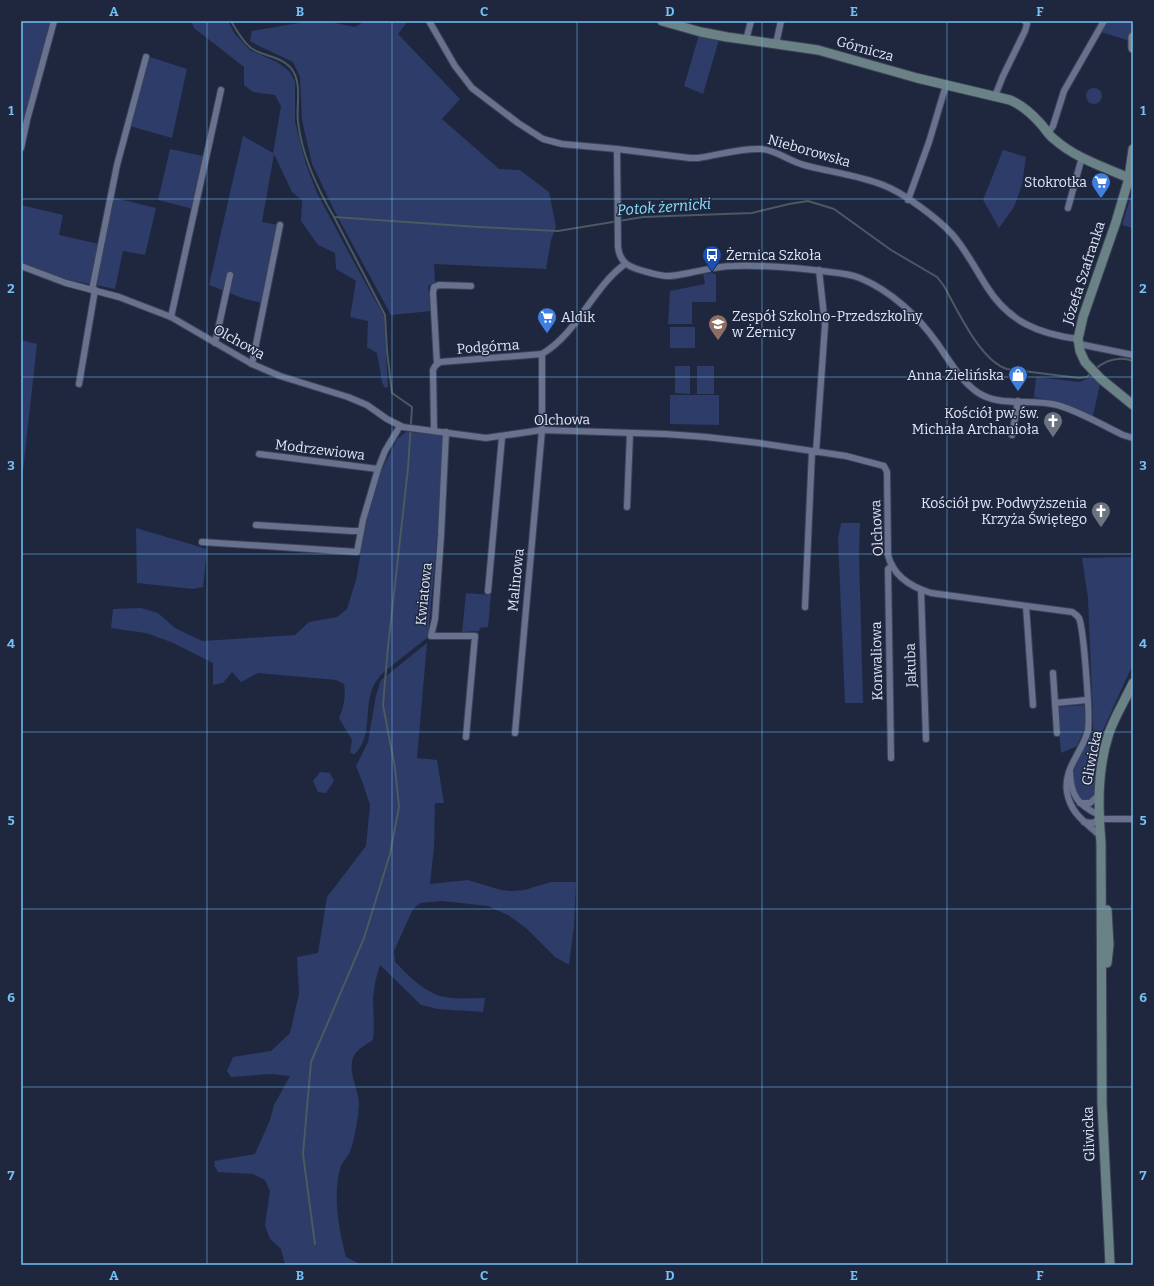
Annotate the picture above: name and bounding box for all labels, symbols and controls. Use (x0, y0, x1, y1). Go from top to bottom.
text: A (109, 4, 119, 19)
text: B (296, 4, 304, 19)
text: C (480, 4, 488, 19)
text: D (665, 4, 675, 19)
text: E (850, 4, 858, 19)
text: F (1036, 4, 1044, 19)
street label: Górnicza (834, 33, 896, 65)
text: 1 (8, 103, 14, 118)
text: 1 (1140, 103, 1146, 118)
street label: Nieborowska (766, 131, 853, 171)
supermarket icon: Stokrotka (1090, 171, 1112, 199)
place label: Stokrotka (1024, 174, 1087, 191)
water label: Potok żernicki (616, 195, 712, 219)
street label: Józefa Szafranka (1059, 219, 1109, 328)
bus stop icon: Żernica Szkoła (701, 244, 723, 272)
place label: Żernica Szkoła (726, 247, 822, 264)
text: 2 (7, 281, 15, 296)
text: 2 (1139, 281, 1147, 296)
supermarket icon: Aldik (536, 306, 558, 334)
place label: Zespół Szkolno-Przedszkolny w Żernicy (731, 308, 923, 341)
place label: Aldik (561, 309, 595, 326)
school or university icon: Zespół Szkolno-Przedszkolny w Żernicy (707, 313, 729, 341)
street label: Olchowa (210, 321, 268, 363)
street label: Podgórna (456, 336, 520, 358)
shop icon: Anna Zielińska (1007, 364, 1029, 392)
place label: Anna Zielińska (907, 367, 1004, 384)
place label: Kościół pw. św. Michała Archanioła (912, 405, 1039, 438)
church icon: Kościół pw. św. Michała Archanioła (1042, 410, 1064, 438)
street label: Olchowa (534, 411, 591, 429)
street label: Modrzewiowa (274, 436, 366, 464)
text: 3 (7, 458, 15, 473)
text: 3 (1139, 458, 1147, 473)
place label: Kościół pw. Podwyższenia Krzyża Świętego (921, 495, 1087, 528)
street label: Olchowa (867, 499, 887, 557)
church icon: Kościół pw. Podwyższenia Krzyża Świętego (1090, 500, 1112, 528)
street label: Malinowa (504, 547, 528, 612)
street label: Kwiatowa (412, 561, 436, 626)
street label: Konwaliowa (868, 621, 886, 701)
text: 4 (7, 636, 15, 651)
text: 4 (1139, 636, 1147, 651)
street label: Jakuba (902, 642, 920, 688)
street label: Gliwicka (1078, 729, 1106, 787)
text: 5 (7, 813, 15, 828)
text: 5 (1139, 813, 1147, 828)
text: 6 (7, 990, 15, 1005)
text: 6 (1139, 990, 1147, 1005)
street label: Gliwicka (1080, 1106, 1098, 1162)
text: 7 (8, 1168, 15, 1183)
text: 7 (1140, 1168, 1147, 1183)
text: A (109, 1268, 119, 1283)
text: B (296, 1268, 304, 1283)
text: C (480, 1268, 488, 1283)
text: D (665, 1268, 675, 1283)
text: E (850, 1268, 858, 1283)
text: F (1036, 1268, 1044, 1283)

